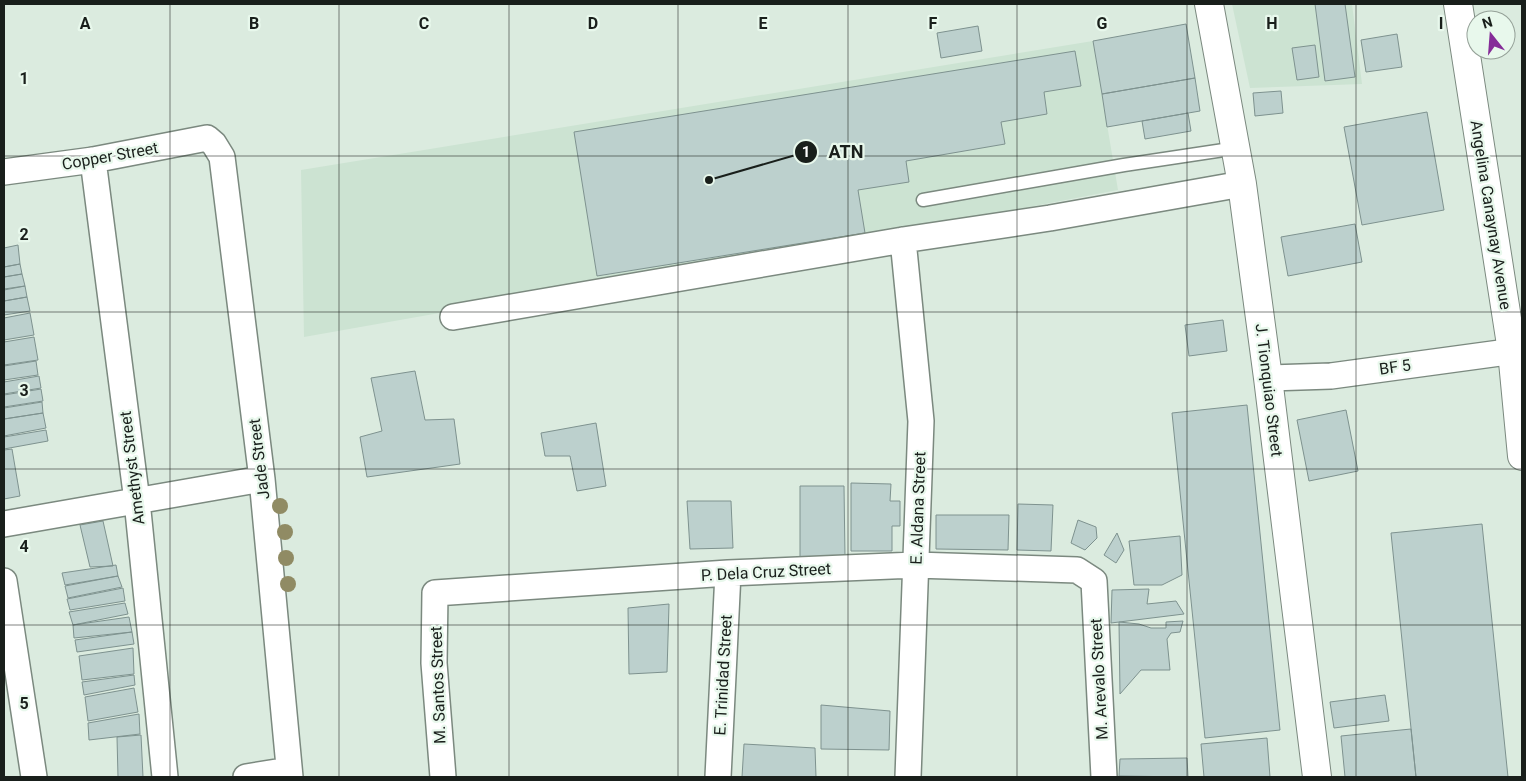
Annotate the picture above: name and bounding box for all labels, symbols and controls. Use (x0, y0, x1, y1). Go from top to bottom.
north arrow (1466, 10, 1516, 60)
text: N (1480, 13, 1494, 32)
text: A (80, 14, 91, 33)
text: B (249, 14, 259, 33)
text: C (419, 14, 429, 33)
text: D (588, 14, 598, 33)
text: E (759, 14, 768, 33)
text: F (929, 14, 938, 33)
text: G (1097, 14, 1108, 33)
text: H (1266, 14, 1278, 33)
text: I (1439, 14, 1443, 33)
text: 1 (19, 69, 29, 88)
street label: Angelina Canaynay Avenue (1467, 119, 1515, 311)
callout: ATN (794, 135, 874, 168)
street label: Copper Street (60, 138, 160, 174)
text: ATN (829, 141, 863, 162)
text: 1 (802, 143, 810, 161)
text: 2 (19, 225, 29, 244)
street label: J. Tionquiao Street (1251, 322, 1287, 458)
street label: BF 5 (1378, 355, 1412, 379)
text: 3 (19, 381, 29, 400)
street label: Amethyst Street (116, 410, 148, 526)
street label: Jade Street (245, 418, 273, 500)
street label: E. Aldana Street (907, 451, 929, 565)
text: 4 (19, 537, 29, 556)
street label: P. Dela Cruz Street (701, 559, 831, 585)
street label: E. Trinidad Street (710, 614, 736, 736)
street label: M. Arevalo Street (1086, 618, 1112, 740)
street label: M. Santos Street (426, 626, 450, 744)
text: 5 (19, 694, 29, 713)

